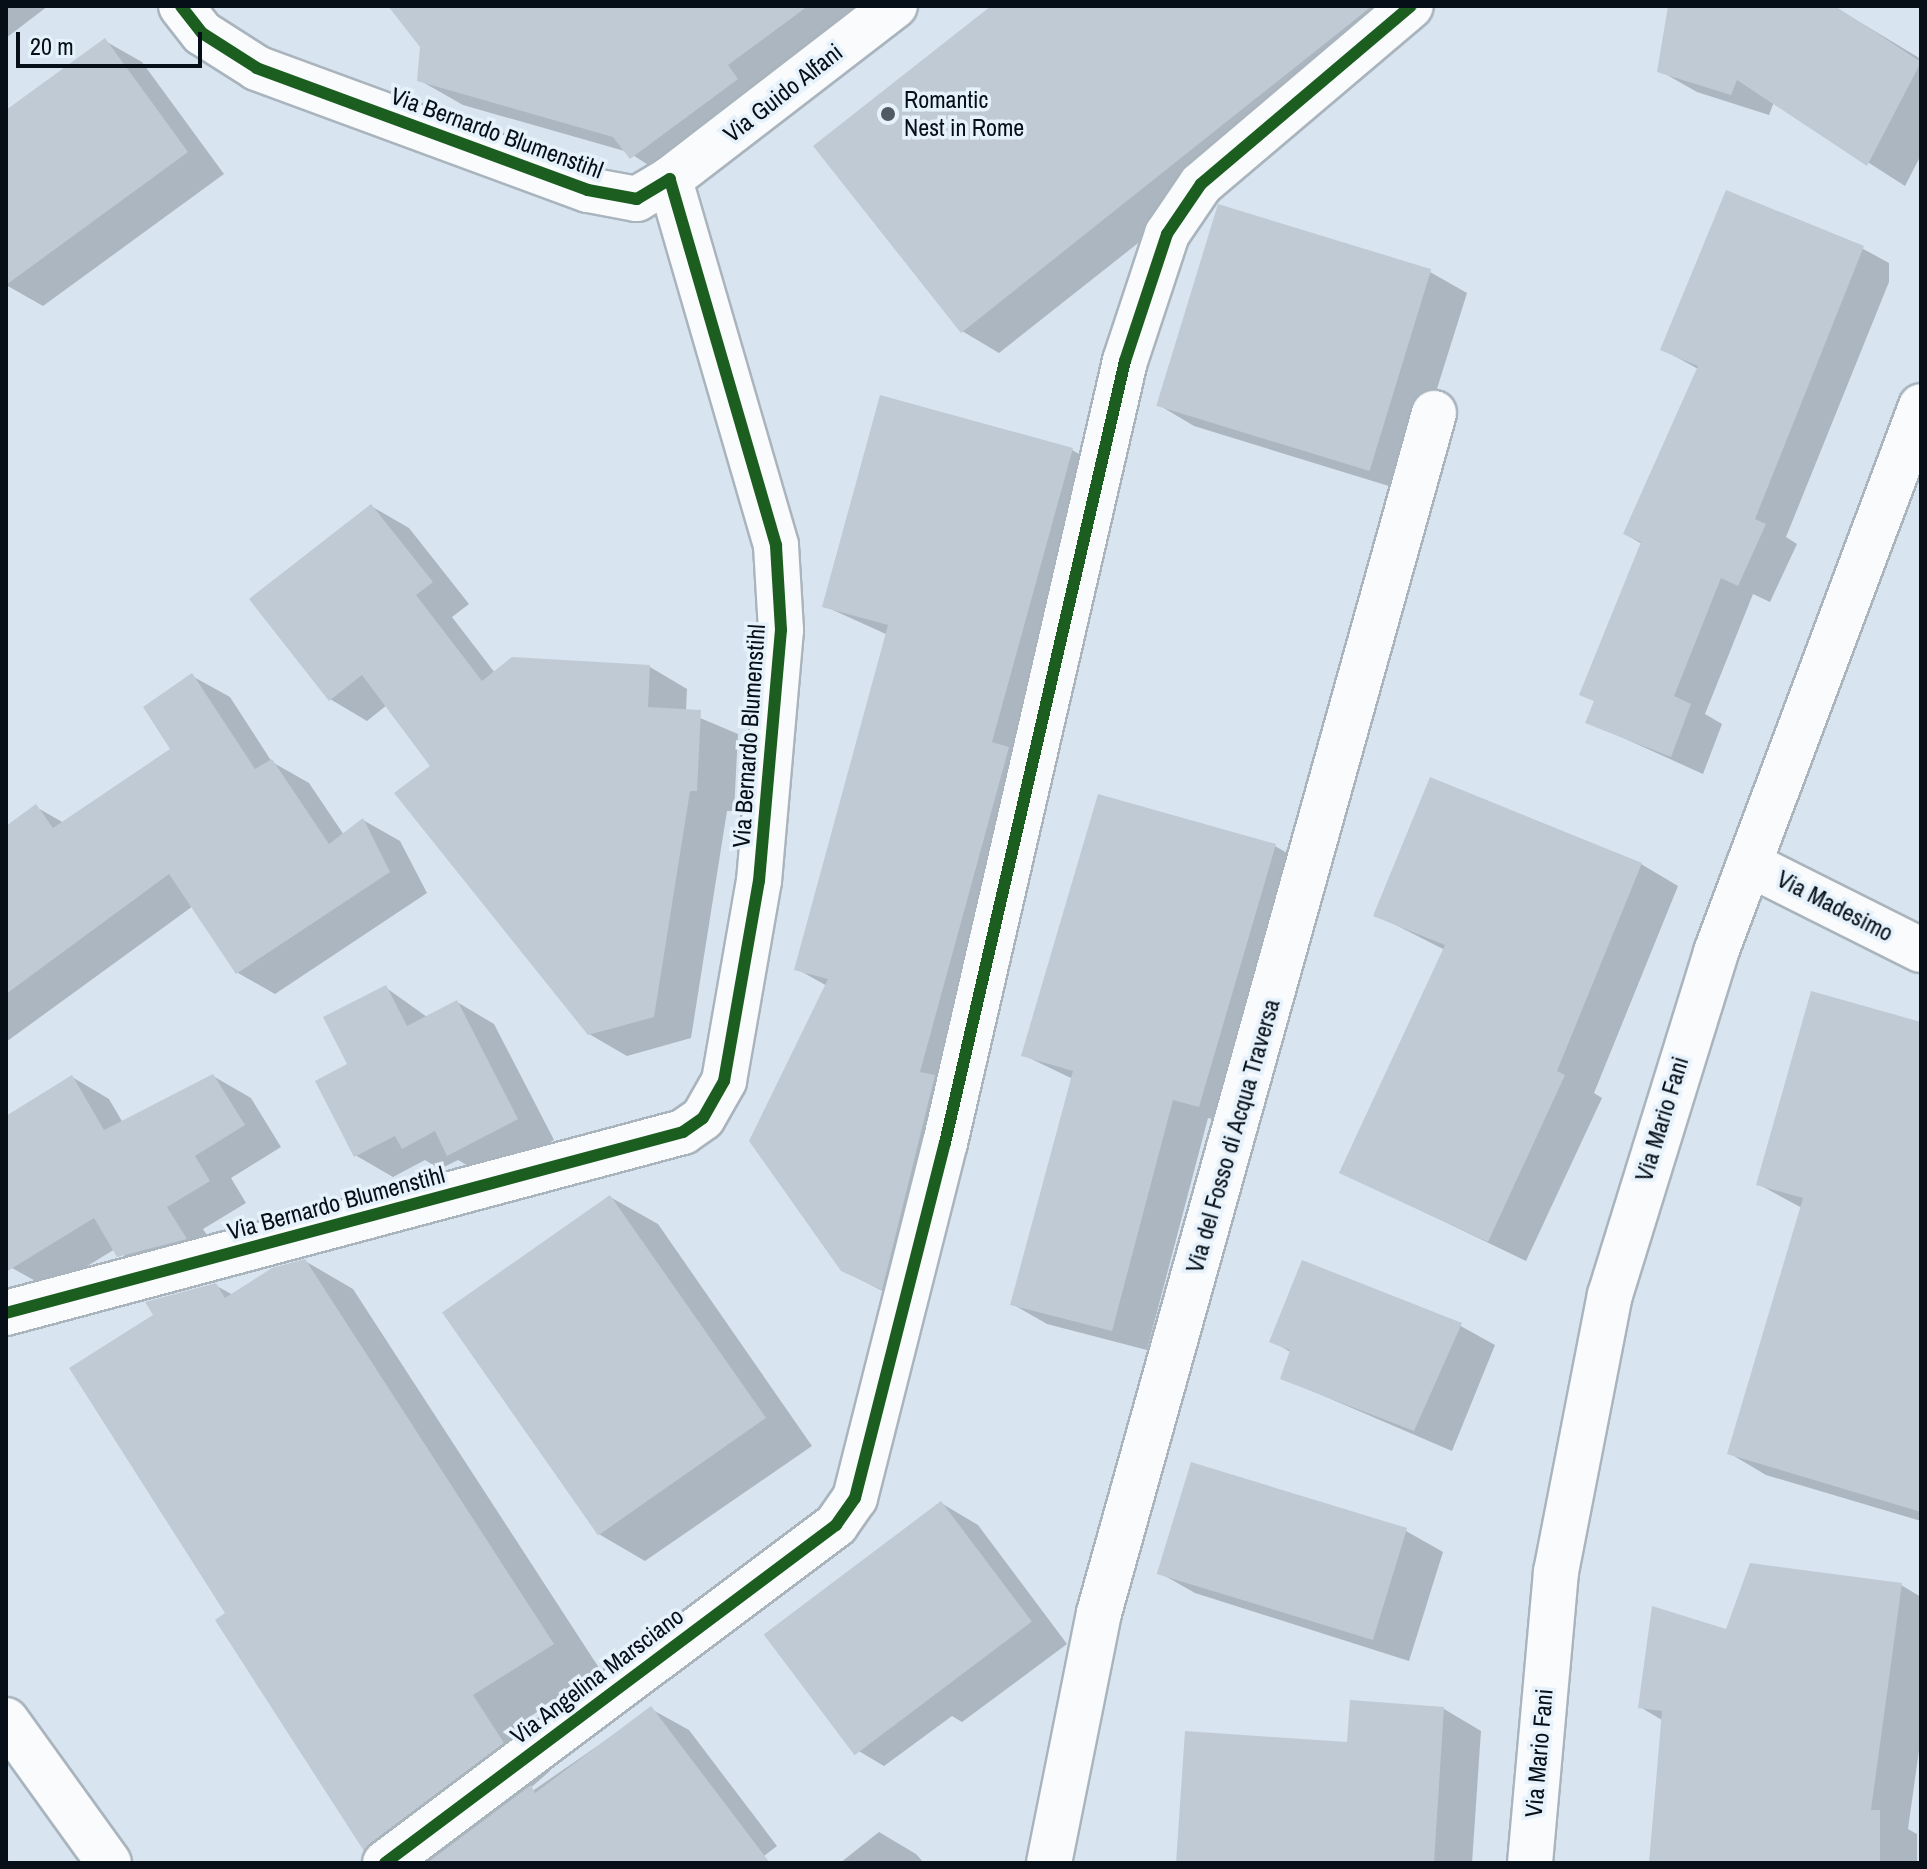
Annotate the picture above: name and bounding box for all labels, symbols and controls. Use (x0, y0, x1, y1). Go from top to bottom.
scale bar (20, 16, 206, 66)
text: 20 m (30, 30, 74, 62)
street label: Via Guido Alfani (717, 37, 849, 149)
street label: Via Bernardo Blumenstihl (387, 81, 607, 185)
place label: Romantic Nest in Rome (904, 86, 1024, 142)
marker: Romantic Nest in Rome (879, 105, 897, 123)
street label: Via Bernardo Blumenstihl (727, 623, 771, 849)
street label: Via Madesimo (1772, 864, 1898, 948)
street label: Via del Fosso di Acqua Traversa (1180, 995, 1286, 1277)
street label: Via Mario Fani (1629, 1053, 1695, 1185)
street label: Via Bernardo Blumenstihl (224, 1160, 448, 1246)
street label: Via Angelina Marsciano (505, 1601, 689, 1751)
street label: Via Mario Fani (1519, 1688, 1559, 1818)

